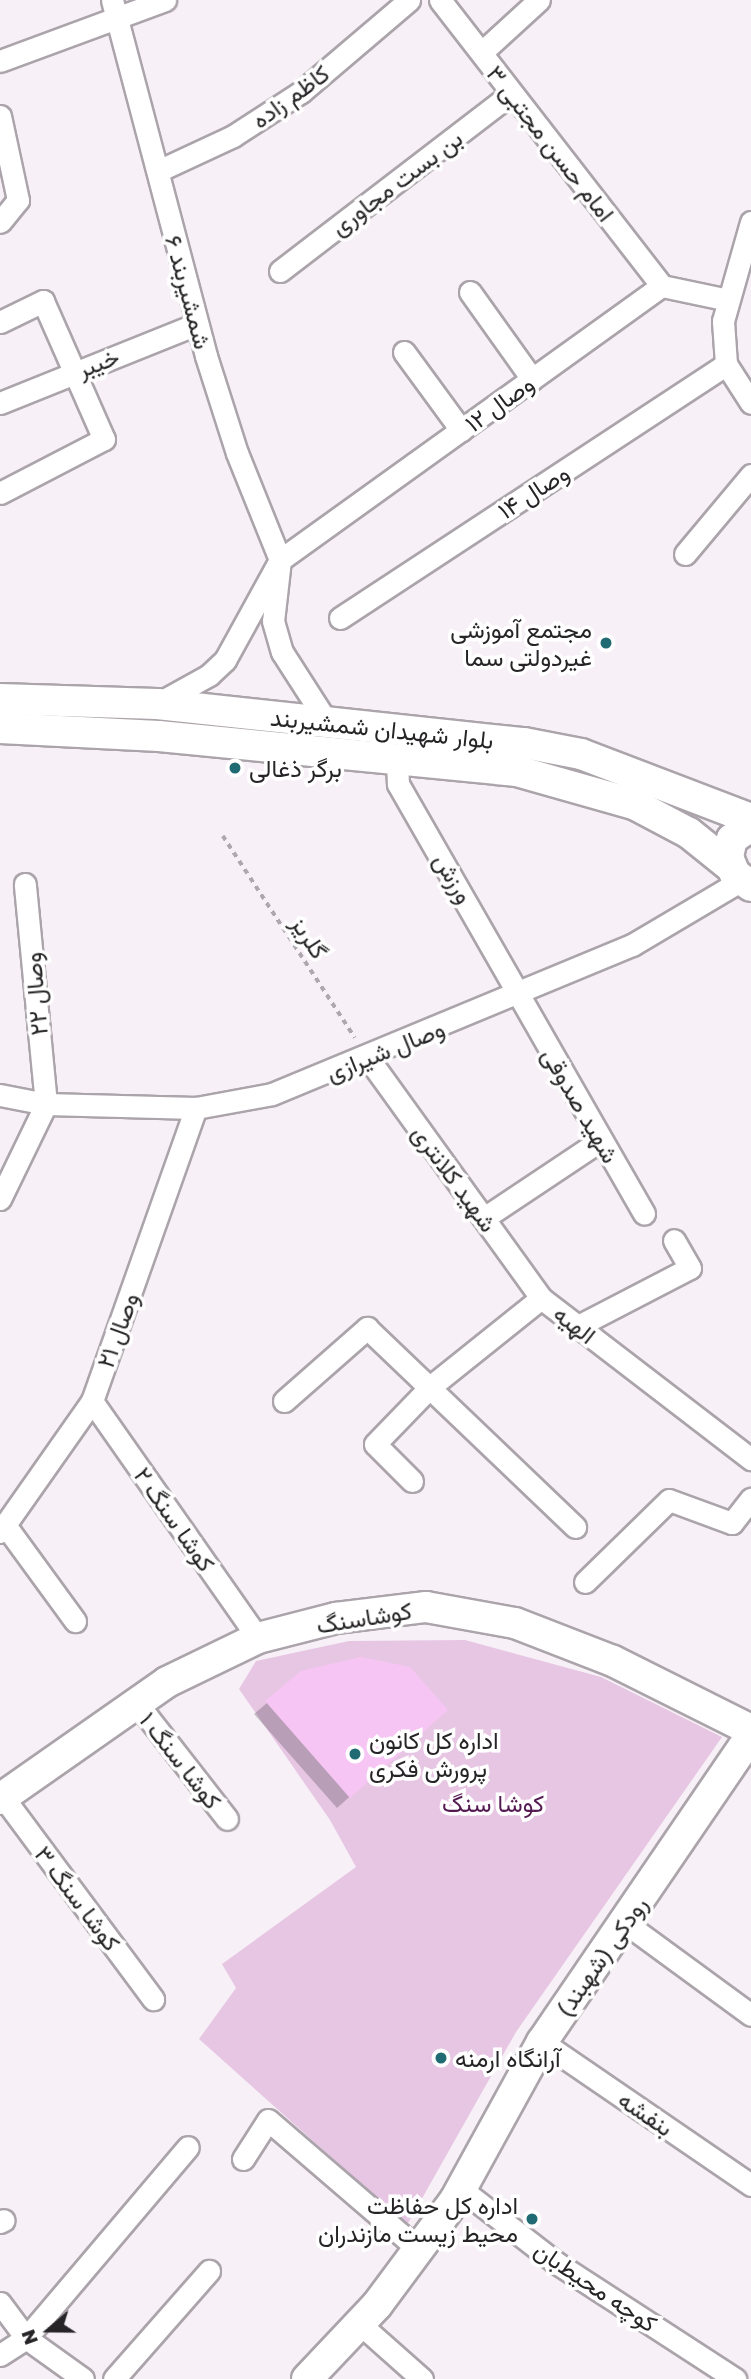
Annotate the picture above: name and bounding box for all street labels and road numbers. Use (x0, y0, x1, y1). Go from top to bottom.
street label: کاظم زاده (246, 58, 334, 134)
street label: امام حسن مجتبی ۳ (481, 59, 621, 227)
street label: بن بست مجاوری (325, 123, 467, 241)
street label: شمشیربند ۶ (160, 232, 218, 352)
street label: خیبر (73, 341, 123, 383)
street label: وصال ۱۲ (459, 368, 539, 438)
street label: وصال ۱۴ (492, 457, 574, 525)
street label: بلوار شهیدان شمشیربند (269, 702, 495, 754)
street label: ورزش (428, 848, 480, 908)
street label: گلریز (286, 910, 334, 964)
street label: وصال ۲۲ (17, 951, 53, 1037)
street label: وصال شیرازی (322, 1013, 448, 1087)
street label: شهید صدوقی (536, 1042, 626, 1168)
street label: شهید کلانتری (407, 1119, 503, 1237)
street label: وصال ۲۱ (90, 1288, 144, 1372)
street label: الهیه (548, 1299, 602, 1349)
street label: کوشا سنگ ۲ (129, 1461, 221, 1577)
street label: کوشاسنگ (314, 1595, 414, 1639)
street label: کوشا سنگ ۱ (134, 1706, 228, 1814)
street label: کوشا سنگ ۳ (29, 1840, 127, 1956)
street label: رودکی (شهبند) (549, 1890, 653, 2022)
street label: بنفشه (613, 2084, 679, 2142)
street label: کوچه محیط‌بان (529, 2234, 663, 2338)

